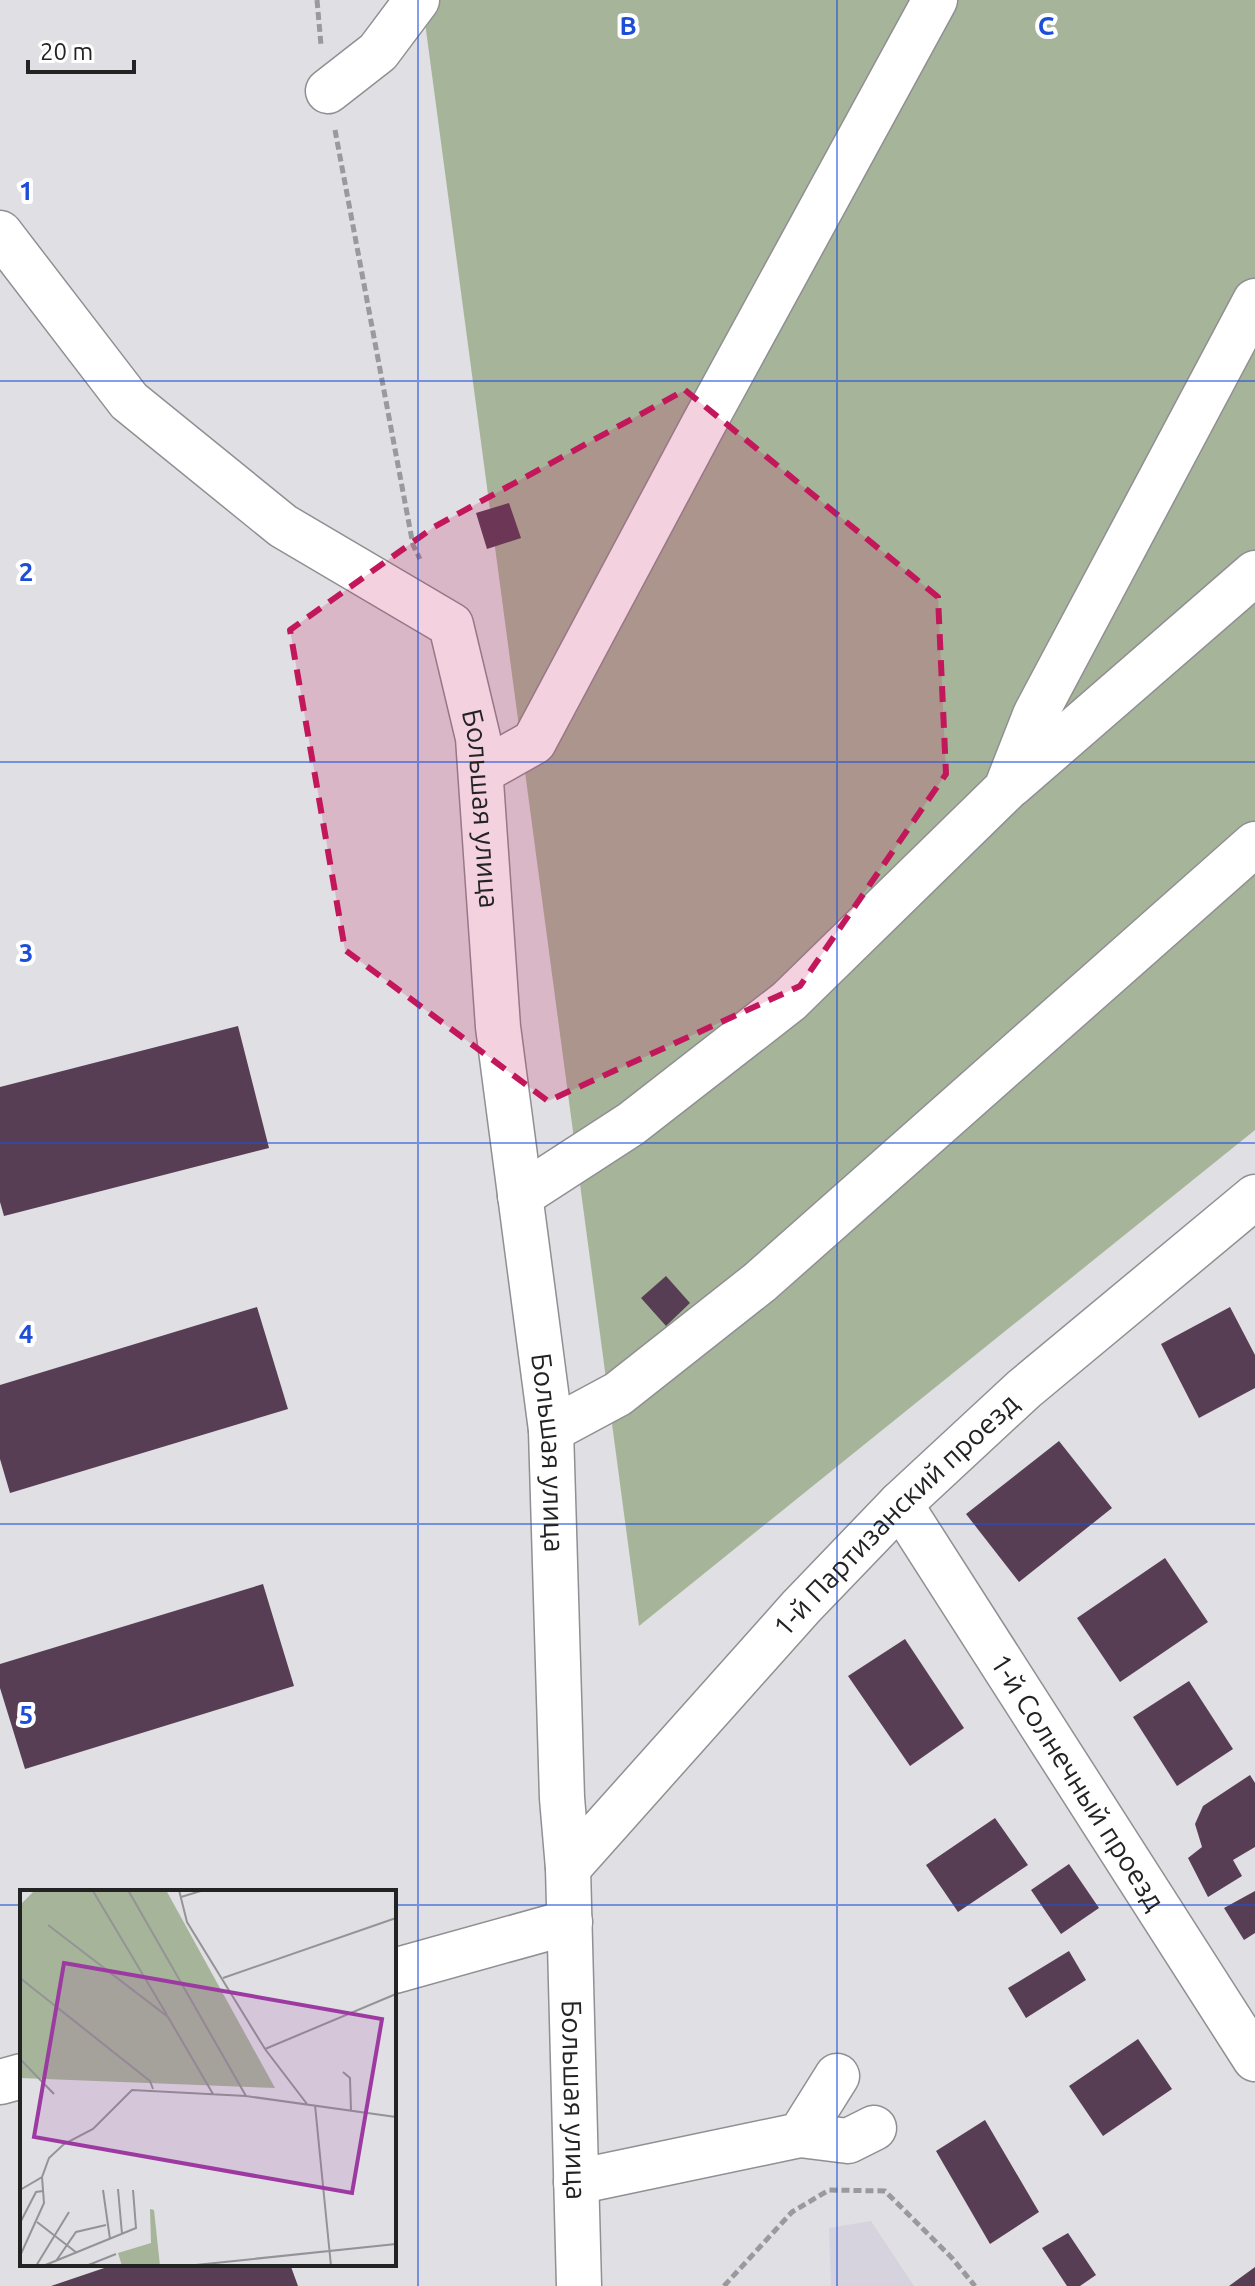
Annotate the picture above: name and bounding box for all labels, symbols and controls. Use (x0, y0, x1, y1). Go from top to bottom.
text: B (619, 11, 637, 40)
text: C (1038, 11, 1055, 40)
scale bar (28, 24, 134, 74)
text: 20 m (40, 38, 93, 65)
text: 1 (19, 176, 33, 205)
text: 2 (19, 557, 33, 586)
street label: Большая улица (457, 706, 506, 909)
text: 3 (19, 938, 33, 967)
text: 4 (19, 1319, 33, 1348)
street label: Большая улица (526, 1351, 571, 1553)
street label: 1-й Партизанский проезд (767, 1387, 1024, 1642)
street label: 1-й Солнечный проезд (985, 1648, 1172, 1915)
text: 5 (19, 1700, 33, 1729)
inset map (20, 1890, 396, 2266)
street label: Большая улица (556, 2000, 593, 2200)

